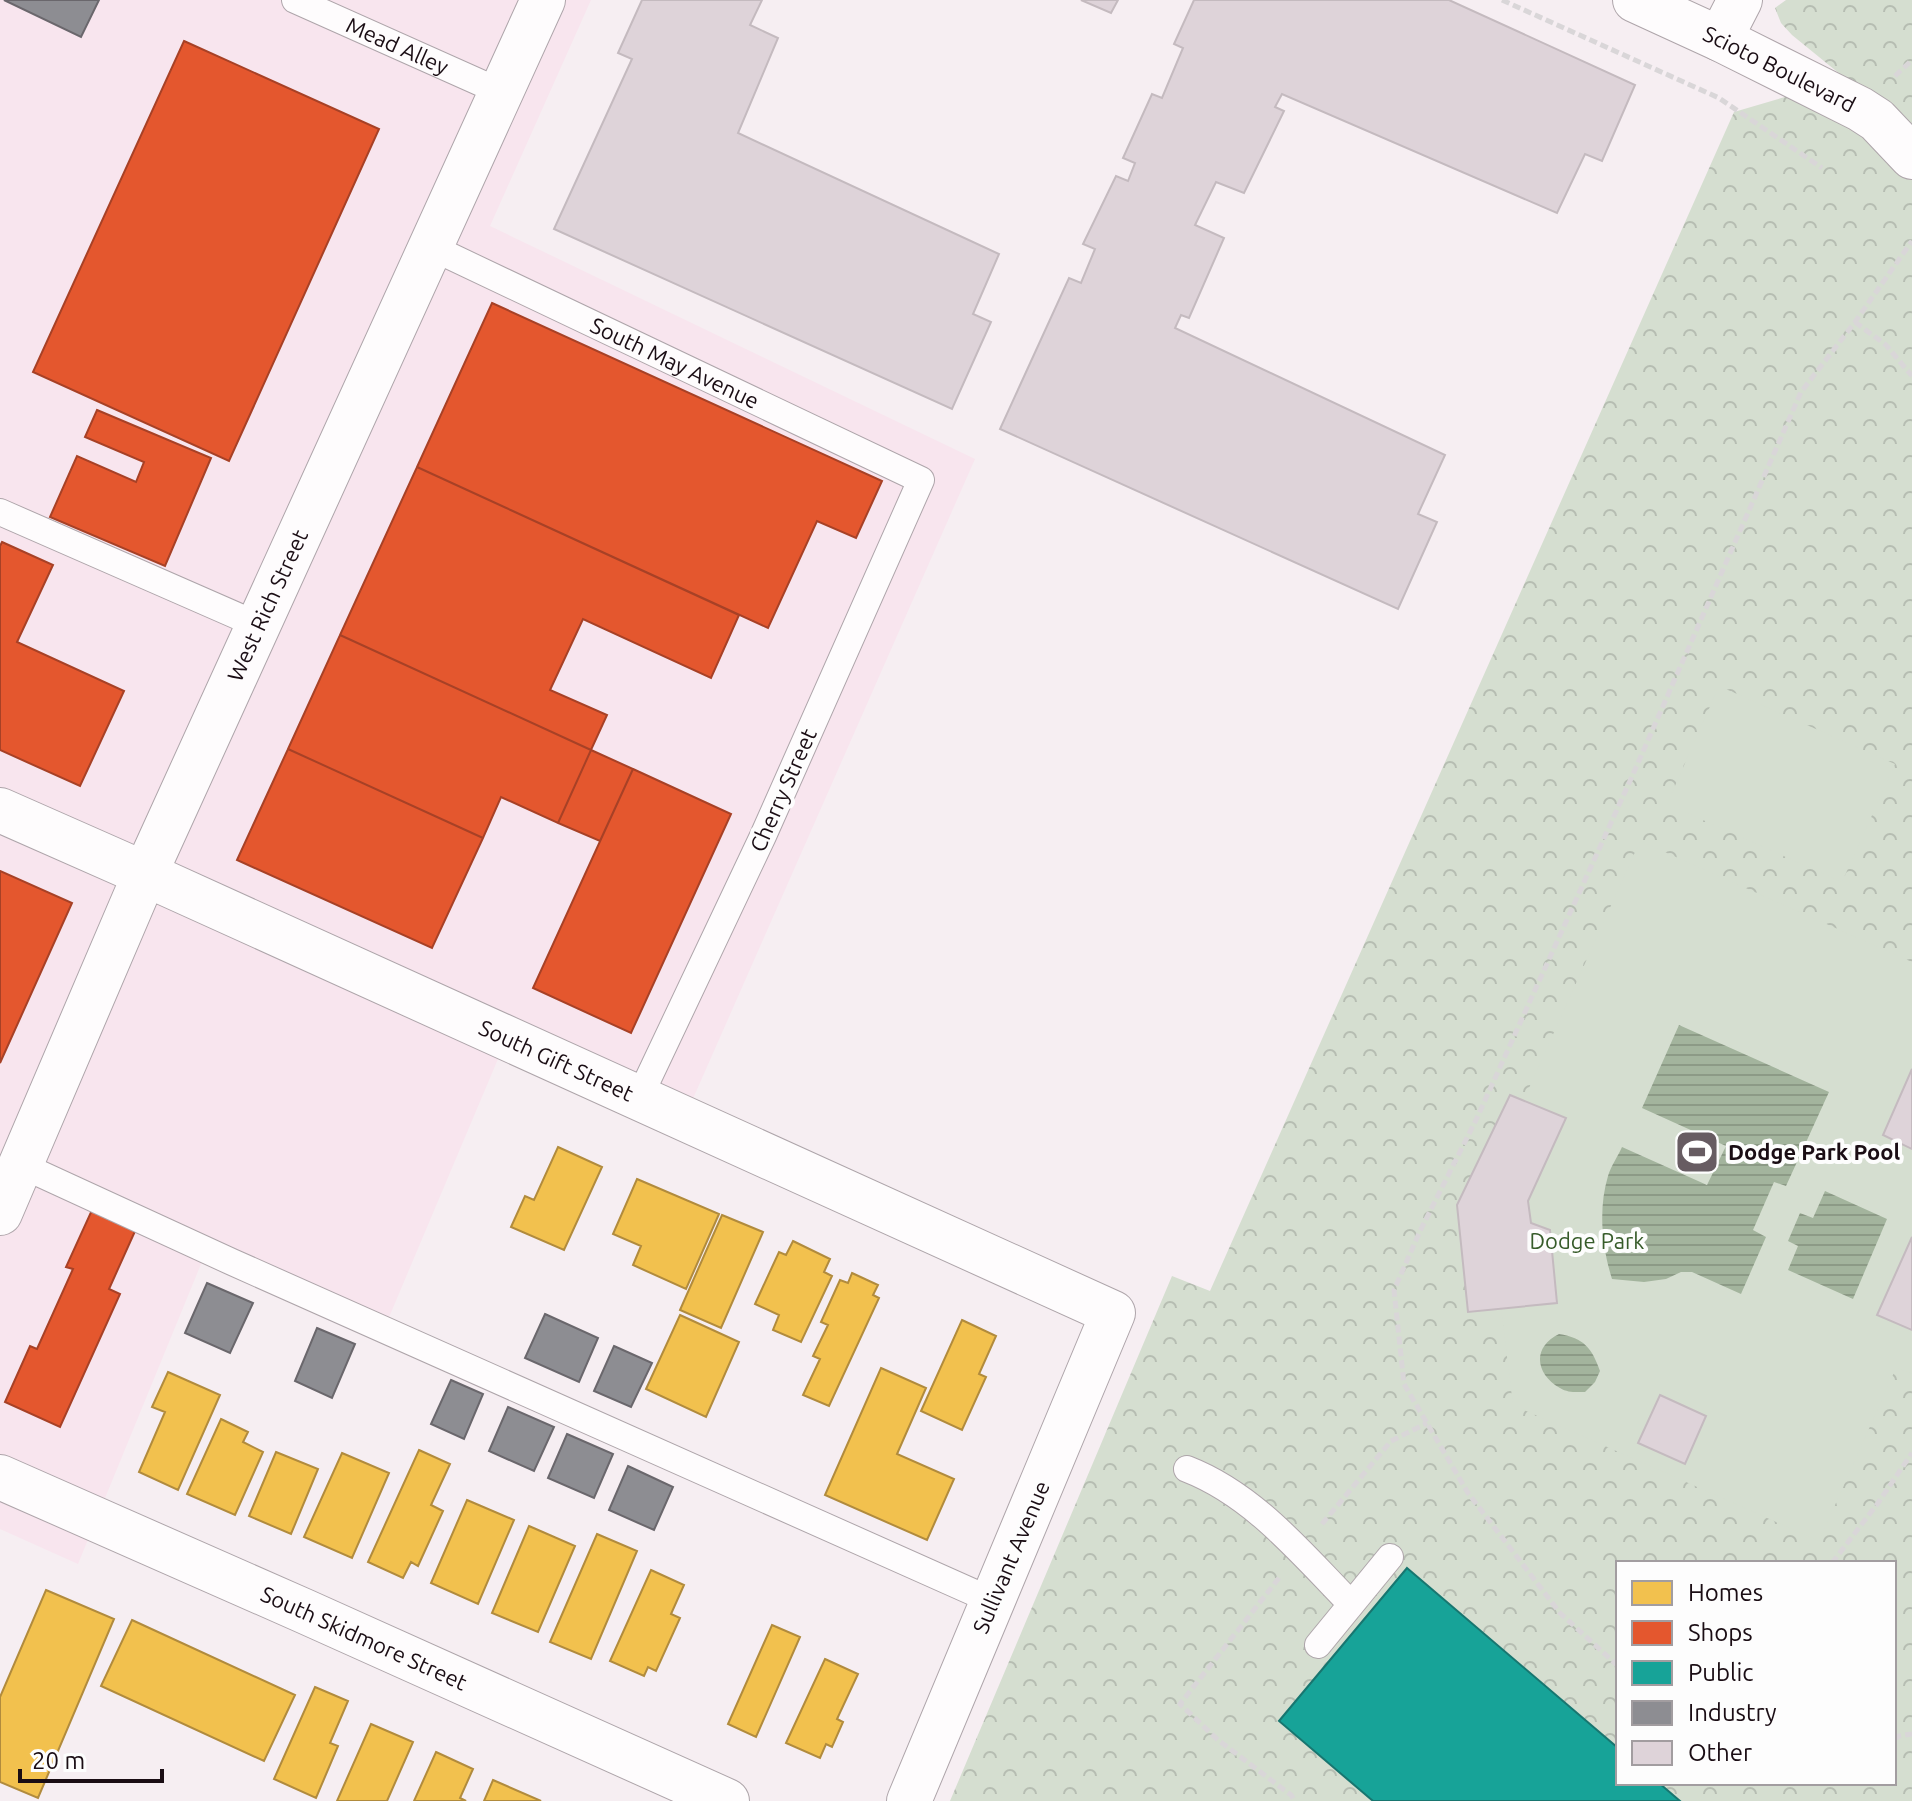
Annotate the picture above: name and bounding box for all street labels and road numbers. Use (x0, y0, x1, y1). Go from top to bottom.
street label: Mead Alley (343, 12, 453, 79)
street label: Scioto Boulevard (1699, 20, 1860, 117)
street label: South May Avenue (587, 312, 763, 413)
street label: West Rich Street (222, 525, 312, 685)
street label: Cherry Street (744, 724, 821, 855)
street label: South Gift Street (475, 1014, 638, 1106)
street label: Sullivant Avenue (967, 1477, 1054, 1637)
street label: South Skidmore Street (257, 1581, 471, 1695)

